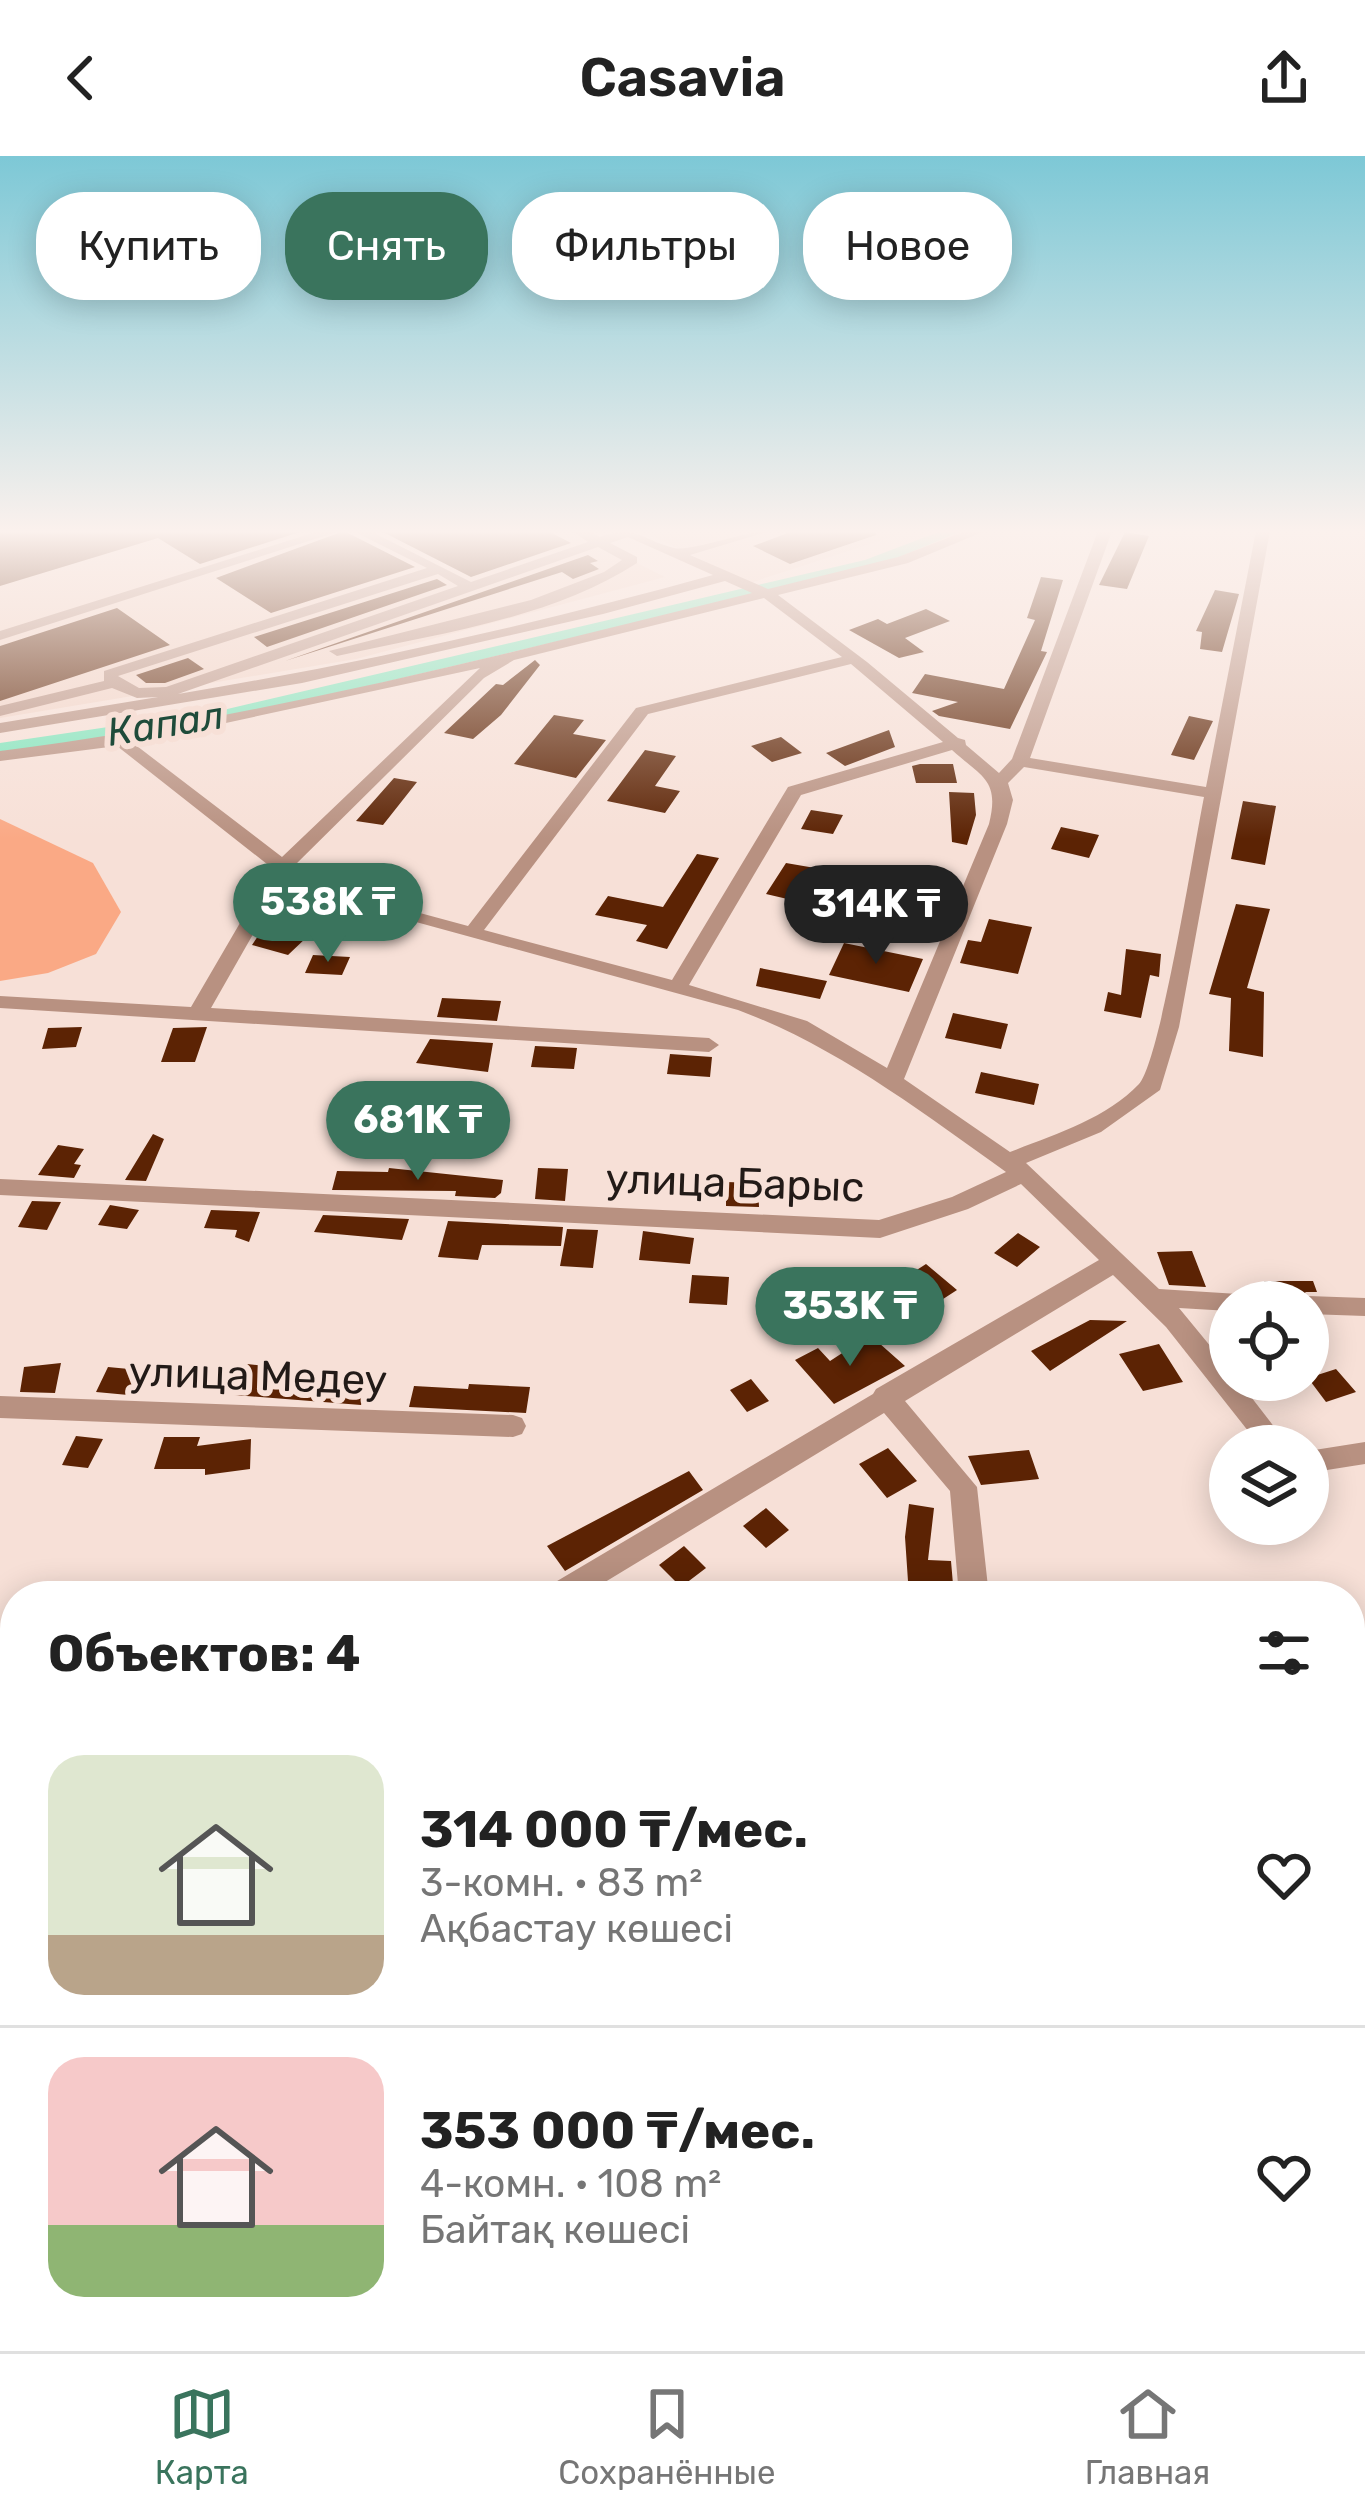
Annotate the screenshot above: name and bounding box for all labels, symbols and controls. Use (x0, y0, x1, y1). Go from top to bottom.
icon: back (48, 45, 114, 111)
icon: share (1251, 45, 1317, 111)
text: Casavia (579, 46, 786, 110)
chip: Купить (36, 192, 261, 300)
chip: Снять (285, 192, 488, 300)
chip: Фильтры (512, 192, 779, 300)
chip: Новое (803, 192, 1012, 300)
water label: Капал (104, 692, 226, 756)
pin: 538K ₸ (230, 863, 426, 965)
pin: 314K ₸ (778, 865, 974, 967)
text: 538K ₸ (260, 879, 396, 925)
text: 314K ₸ (811, 881, 941, 927)
pin: 681K ₸ (320, 1081, 516, 1183)
text: 681K ₸ (353, 1097, 483, 1143)
street label: улица Барыс (605, 1153, 865, 1213)
pin: 353K ₸ (752, 1267, 948, 1369)
map controls (1209, 1281, 1329, 1545)
button: locate (1209, 1281, 1329, 1401)
text: 353K ₸ (782, 1283, 918, 1329)
street label: улица Медеу (128, 1346, 388, 1406)
button: layers (1209, 1425, 1329, 1545)
icon: filters (1251, 1620, 1317, 1686)
text: Объектов: 4 (48, 1623, 361, 1684)
text: 314 000 ₸/мес. (420, 1799, 808, 1860)
icon: home (144, 1803, 288, 1947)
icon: heart (1251, 1842, 1317, 1908)
text: 3-комн. · 83 m² (420, 1860, 703, 1906)
text: Ақбастау көшесі (420, 1906, 733, 1952)
text: 353 000 ₸/мес. (420, 2100, 815, 2161)
icon: home (144, 2105, 288, 2249)
icon: heart (1251, 2144, 1317, 2210)
text: 4-комн. · 108 m² (420, 2161, 721, 2207)
text: Байтақ көшесі (420, 2207, 690, 2253)
tab: Карта (155, 2381, 249, 2492)
tab: Сохранённые (558, 2381, 775, 2492)
tab: Главная (1085, 2381, 1210, 2492)

